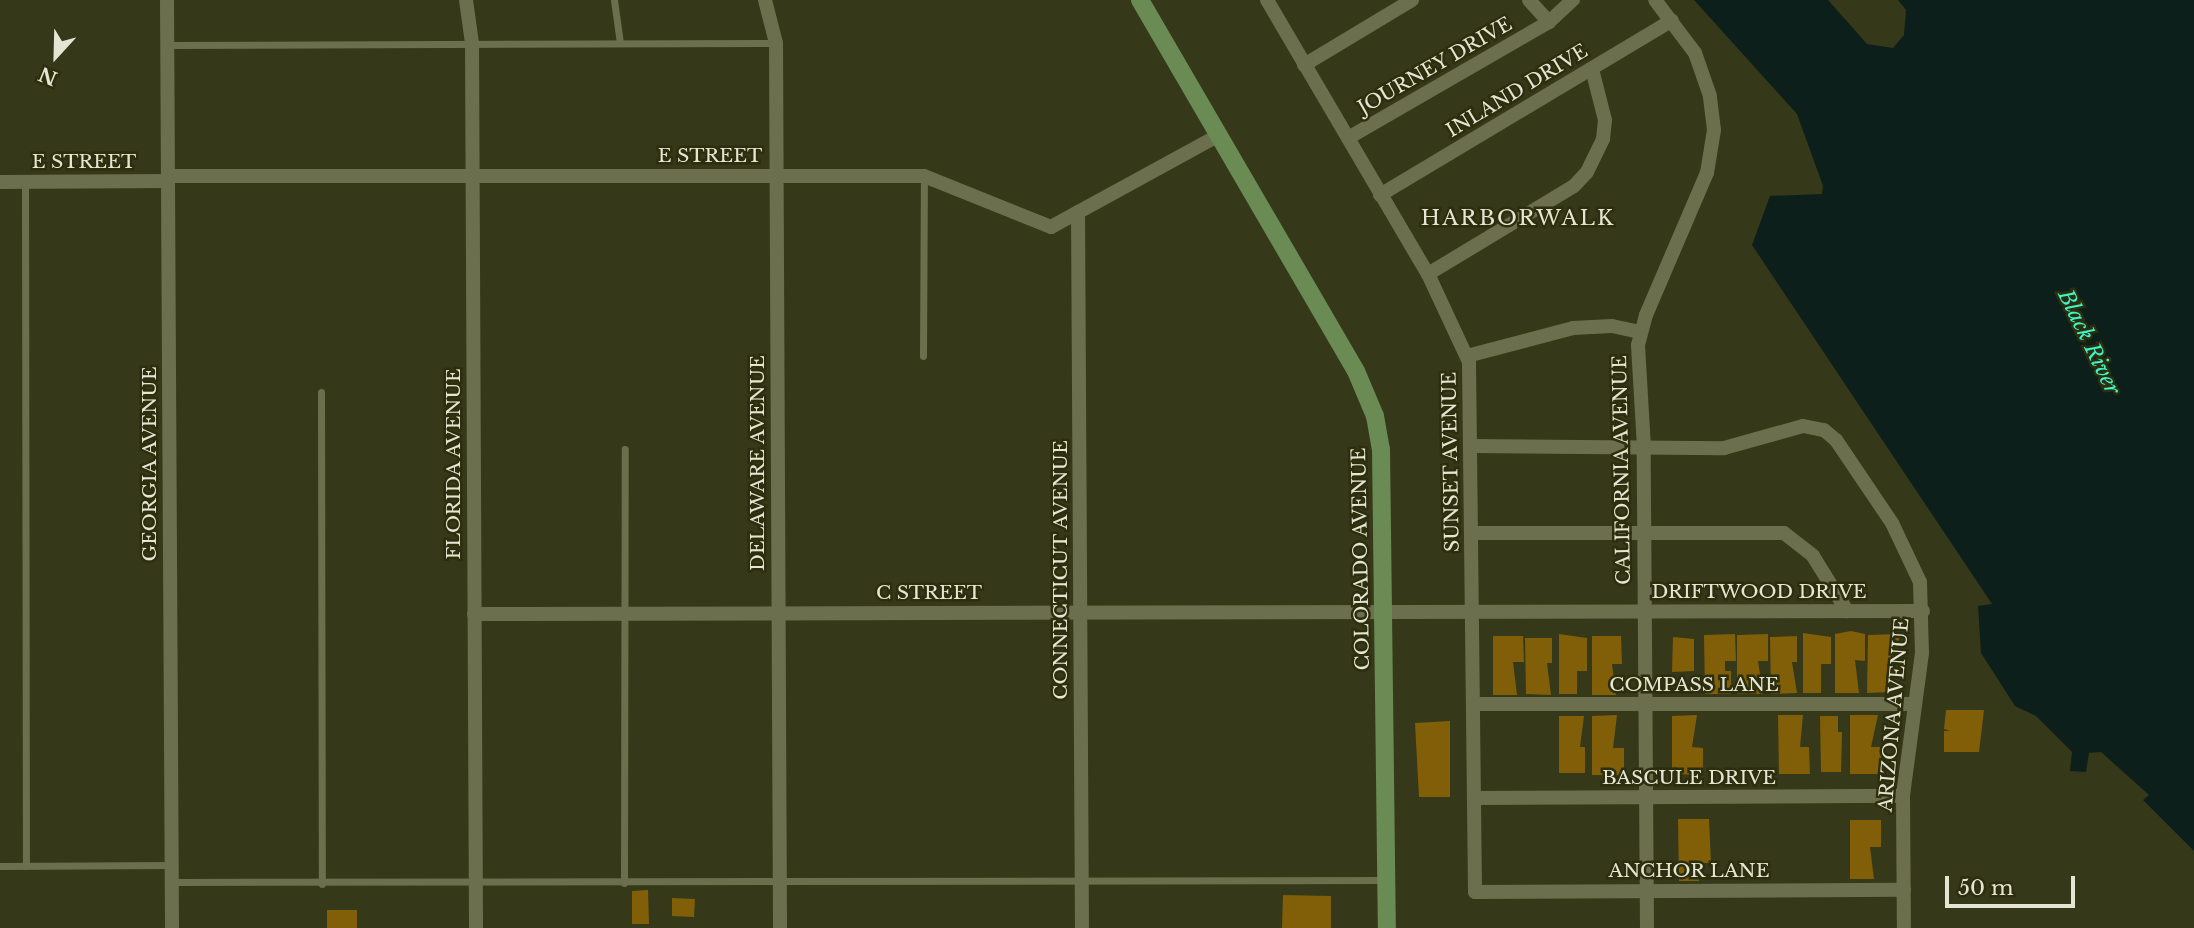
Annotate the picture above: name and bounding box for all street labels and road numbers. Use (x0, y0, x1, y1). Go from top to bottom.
street label: JOURNEY DRIVE (1354, 12, 1516, 120)
street label: INLAND DRIVE (1442, 40, 1592, 142)
street label: E STREET (658, 145, 762, 167)
street label: E STREET (32, 151, 136, 173)
street label: CALIFORNIA AVENUE (1609, 354, 1635, 586)
street label: DELAWARE AVENUE (747, 355, 769, 571)
street label: GEORGIA AVENUE (139, 366, 161, 562)
street label: FLORIDA AVENUE (443, 368, 465, 560)
street label: SUNSET AVENUE (1438, 371, 1464, 553)
street label: CONNECTICUT AVENUE (1050, 440, 1072, 700)
street label: COLORADO AVENUE (1348, 447, 1374, 671)
street label: DRIFTWOOD DRIVE (1651, 581, 1867, 603)
street label: C STREET (876, 582, 982, 604)
street label: ARIZONA AVENUE (1874, 616, 1914, 814)
street label: COMPASS LANE (1609, 674, 1779, 696)
street label: BASCULE DRIVE (1602, 767, 1776, 789)
street label: ANCHOR LANE (1608, 860, 1770, 882)

